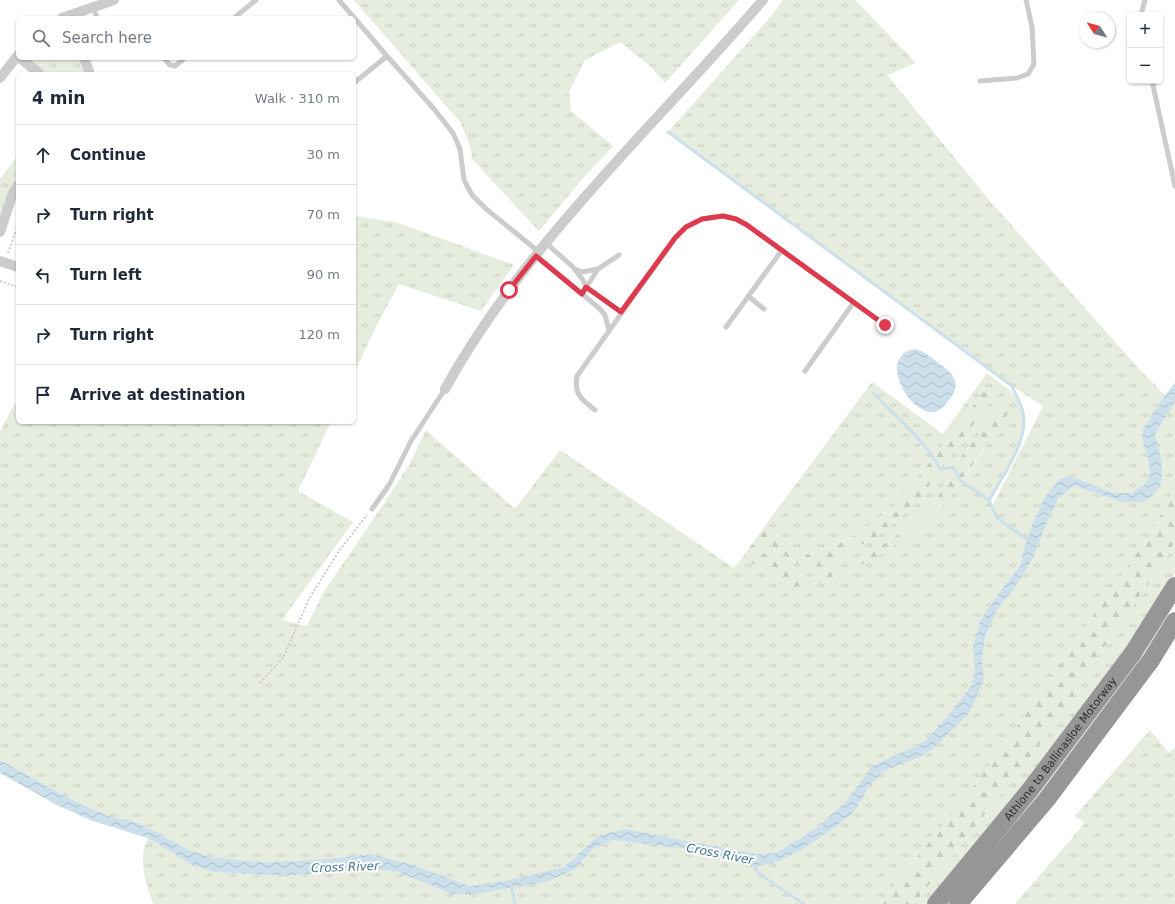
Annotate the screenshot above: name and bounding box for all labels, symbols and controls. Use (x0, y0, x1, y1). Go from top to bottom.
north arrow (1079, 12, 1115, 48)
map controls (1127, 12, 1163, 84)
button: + (1127, 12, 1163, 48)
search box (16, 16, 356, 60)
icon: search (30, 27, 52, 49)
text: Search here (62, 29, 152, 47)
button: − (1127, 48, 1163, 84)
text: 4 min (32, 88, 85, 108)
text: Walk · 310 m (255, 91, 340, 106)
icon: ahead (32, 144, 54, 166)
text: Continue (70, 146, 146, 164)
text: 30 m (307, 147, 340, 162)
icon: right (32, 204, 54, 226)
text: Turn right (70, 206, 154, 224)
text: 70 m (307, 207, 340, 222)
icon: left (32, 264, 54, 286)
text: Turn left (70, 266, 142, 284)
text: 90 m (307, 267, 340, 282)
route start (500, 281, 518, 299)
route end (876, 316, 894, 334)
icon: right (32, 324, 54, 346)
text: Turn right (70, 326, 154, 344)
text: 120 m (298, 327, 340, 342)
icon: arrive (32, 384, 54, 406)
text: Arrive at destination (70, 386, 245, 404)
street label: Athlone to Ballinasloe Motorway (1002, 674, 1120, 823)
water label: Cross River (685, 841, 756, 868)
water label: Cross River (311, 859, 380, 875)

